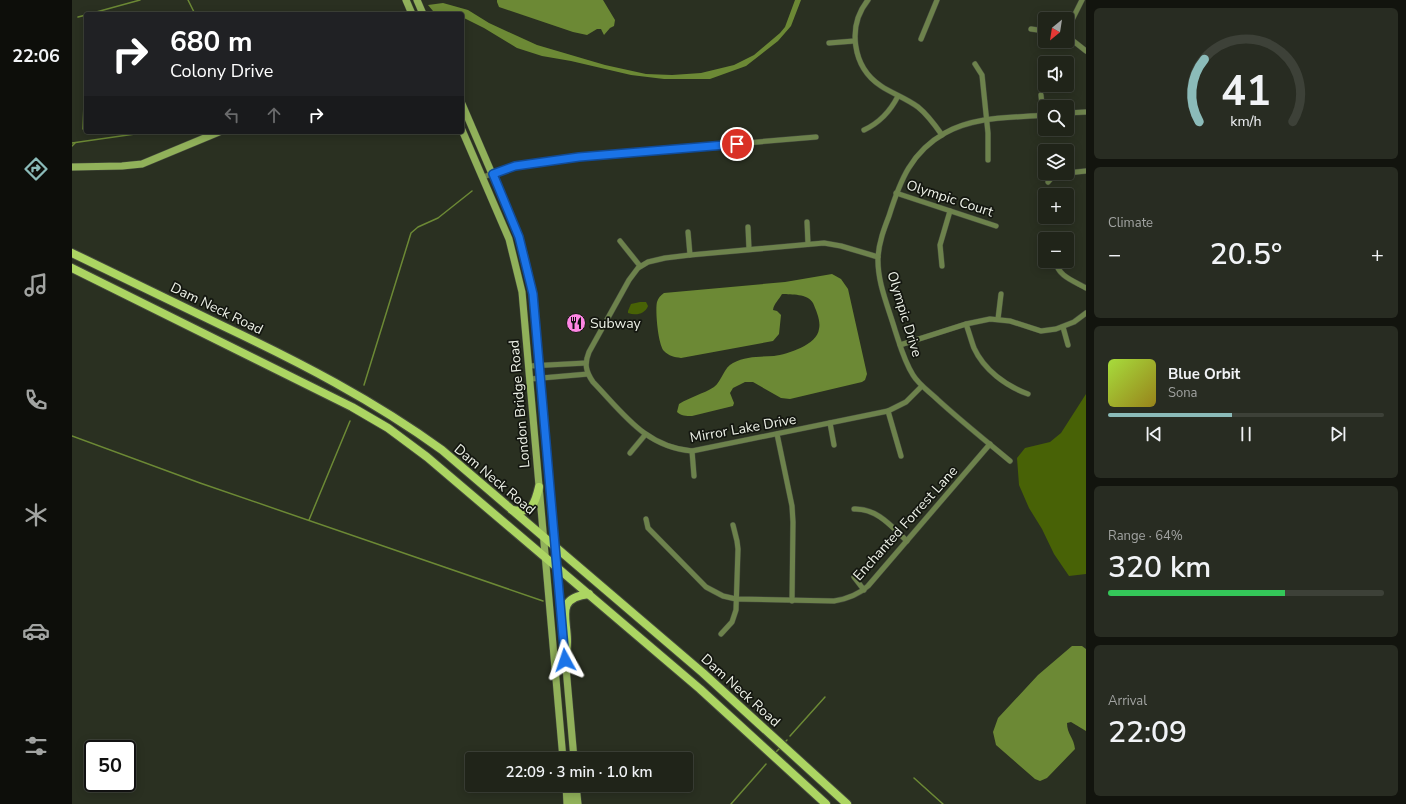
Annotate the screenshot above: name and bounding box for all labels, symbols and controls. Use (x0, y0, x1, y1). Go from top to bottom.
north arrow (1038, 12, 1074, 48)
map controls (1038, 12, 1074, 268)
text: 680 m (170, 23, 253, 61)
icon: right (104, 28, 156, 80)
text: 22:06 (12, 44, 60, 68)
button: sound (1038, 56, 1074, 92)
text: Colony Drive (170, 59, 273, 83)
text: 41 (1221, 62, 1271, 119)
button: search (1038, 100, 1074, 136)
icon: left (221, 104, 243, 126)
icon: ahead (263, 104, 285, 126)
icon: right (305, 104, 327, 126)
text: km/h (1230, 111, 1262, 130)
pin (720, 127, 754, 161)
icon: arrive (726, 133, 748, 155)
button: layers (1038, 144, 1074, 180)
icon: directions (22, 155, 50, 183)
street label: Olympic Court (904, 175, 996, 221)
button: + (1038, 188, 1074, 224)
text: Climate (1108, 214, 1153, 232)
button: − (1038, 232, 1074, 268)
text: 20.5° (1210, 234, 1282, 275)
text: − (1108, 240, 1121, 270)
text: + (1371, 240, 1384, 270)
street label: Olympic Drive (882, 269, 927, 359)
icon: music (22, 271, 50, 299)
street label: Dam Neck Road (167, 278, 266, 339)
restaurant icon: Subway (565, 312, 587, 334)
place label: Subway (590, 314, 642, 333)
street label: London Bridge Road (504, 339, 535, 469)
text: Blue Orbit (1168, 364, 1240, 384)
text: Sona (1168, 384, 1198, 402)
icon: phone (22, 386, 50, 414)
street label: Mirror Lake Drive (688, 410, 798, 447)
icon: previous (1143, 423, 1165, 445)
icon: pause (1235, 423, 1257, 445)
icon: next (1327, 423, 1349, 445)
street label: Dam Neck Road (450, 440, 539, 519)
street label: Enchanted Forrest Lane (849, 462, 962, 585)
icon: climate (22, 501, 50, 529)
text: Range · 64% (1108, 527, 1183, 545)
text: 320 km (1108, 547, 1211, 588)
icon: car (22, 617, 50, 645)
position arrow (544, 639, 586, 681)
street label: Dam Neck Road (697, 650, 784, 731)
text: Arrival (1108, 692, 1147, 710)
text: 22:09 (1108, 712, 1187, 753)
icon: filters (22, 732, 50, 760)
speed limit sign: 50 (84, 740, 136, 792)
text: 22:09 · 3 min · 1.0 km (506, 762, 652, 782)

